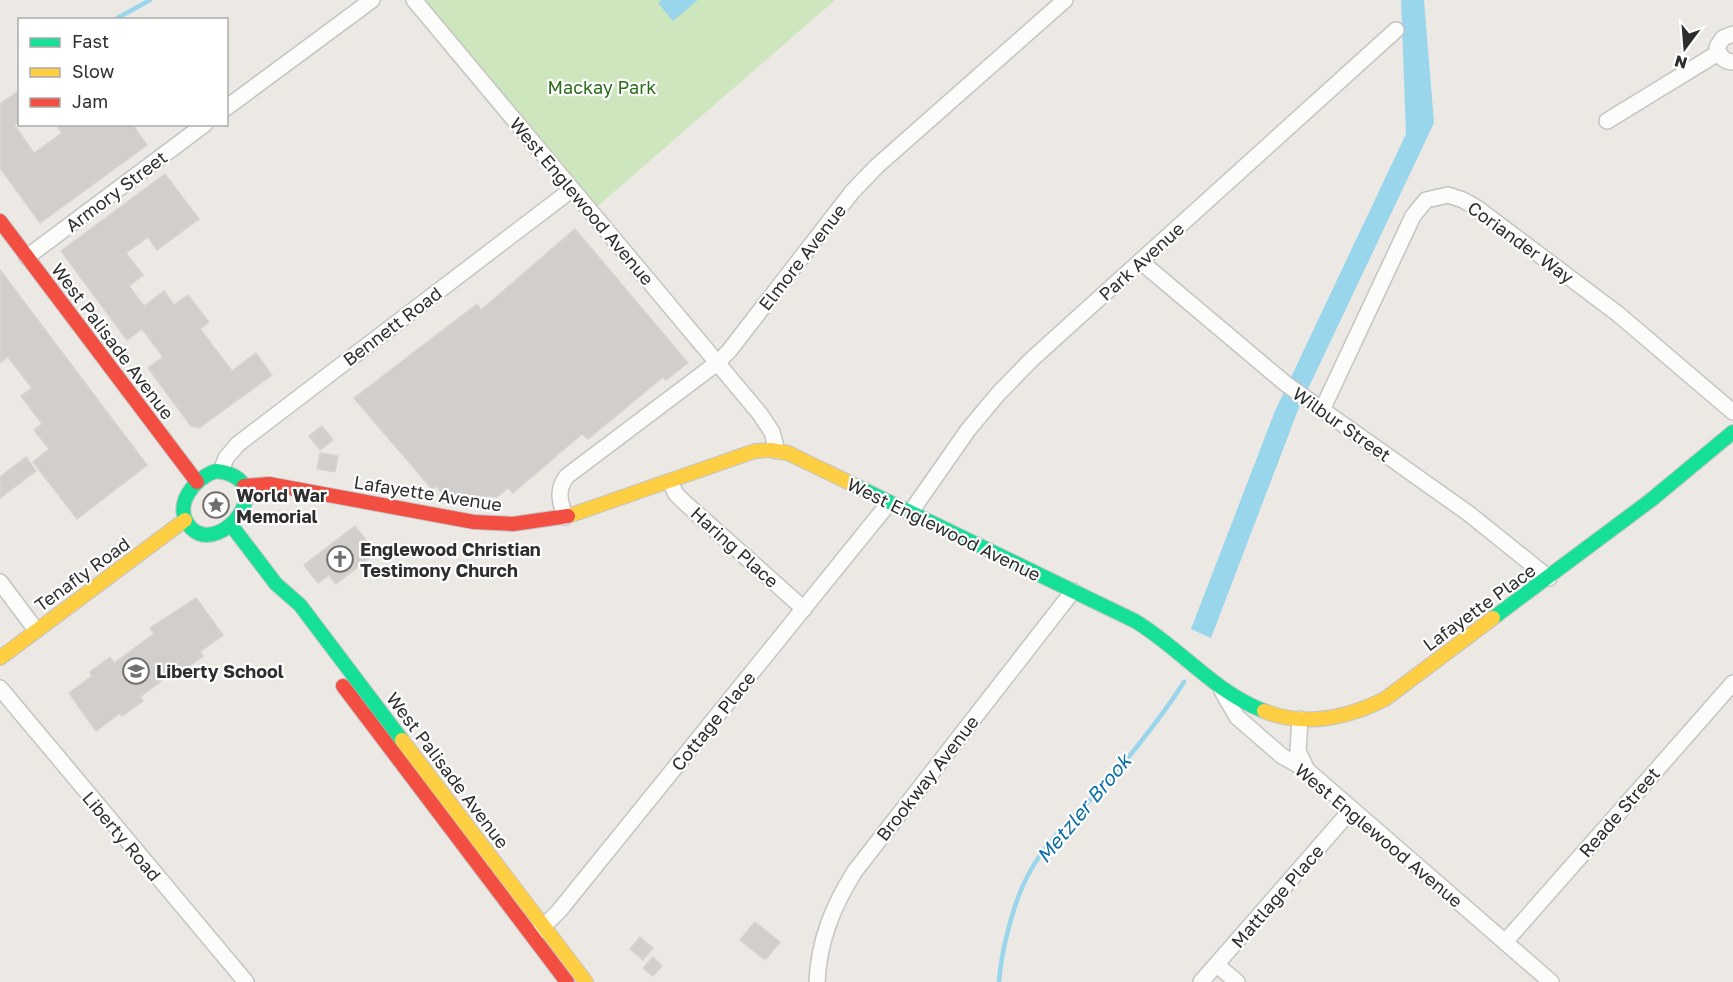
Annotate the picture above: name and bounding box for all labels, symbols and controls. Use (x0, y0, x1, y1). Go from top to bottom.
legend (18, 18, 228, 126)
north arrow (1655, 18, 1715, 78)
text: Fast (72, 30, 109, 52)
text: N (1672, 51, 1689, 74)
text: Slow (72, 60, 115, 82)
park label: Mackay Park (548, 76, 656, 98)
text: Jam (72, 90, 108, 112)
street label: West Englewood Avenue (505, 113, 659, 289)
street label: Armory Street (61, 146, 171, 236)
street label: Coriander Way (1464, 196, 1578, 288)
street label: Elmore Avenue (754, 199, 850, 315)
street label: Park Avenue (1094, 217, 1188, 305)
street label: West Palisade Avenue (47, 259, 179, 423)
street label: Bennett Road (338, 282, 446, 370)
street label: Wilbur Street (1289, 382, 1395, 466)
street label: Lafayette Avenue (352, 470, 504, 516)
street label: West Englewood Avenue (844, 473, 1044, 585)
place label: World War Memorial (236, 484, 327, 527)
place icon: World War Memorial (201, 490, 231, 520)
street label: Haring Place (687, 502, 783, 592)
street label: Tenafly Road (30, 532, 134, 616)
place label: Englewood Christian Testimony Church (360, 538, 541, 581)
church icon: Englewood Christian Testimony Church (325, 544, 355, 574)
street label: Lafayette Place (1418, 559, 1540, 655)
school or university icon: Liberty School (121, 656, 151, 686)
place label: Liberty School (156, 660, 284, 682)
street label: Cottage Place (666, 667, 760, 775)
street label: West Palisade Avenue (382, 688, 514, 852)
street label: Brookway Avenue (871, 711, 983, 845)
water label: Metzler Brook (1031, 747, 1137, 867)
street label: West Englewood Avenue (1291, 758, 1467, 912)
street label: Reade Street (1574, 763, 1664, 861)
street label: Liberty Road (78, 787, 166, 885)
street label: Mattlage Place (1226, 840, 1328, 952)

